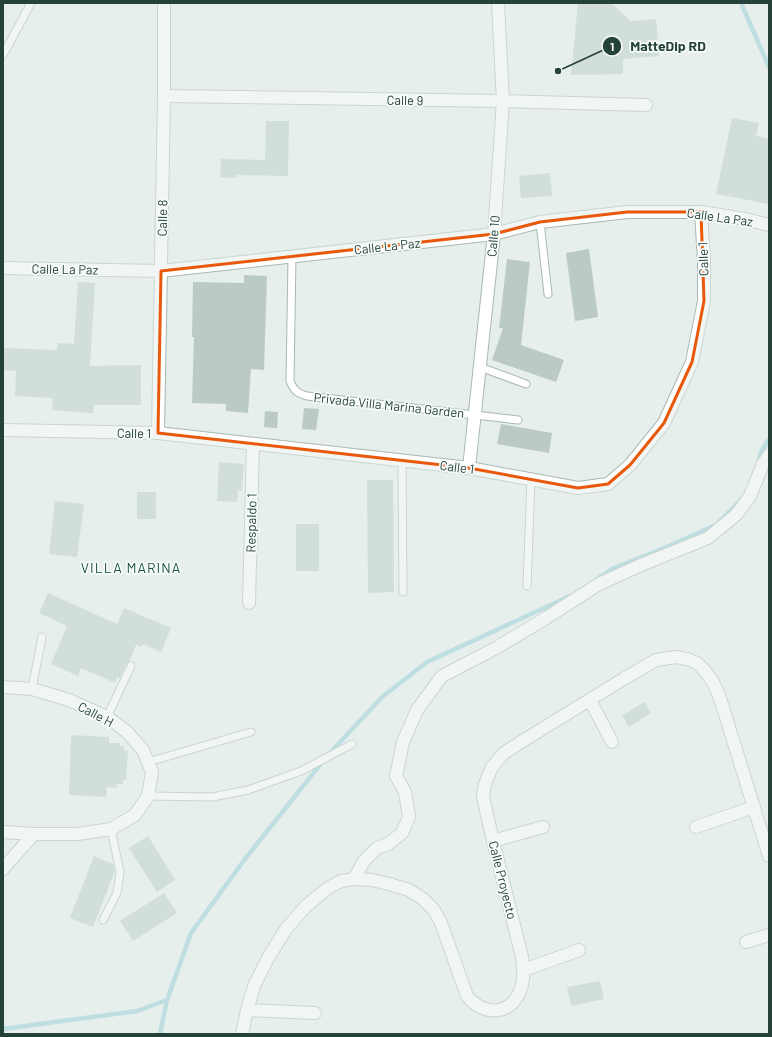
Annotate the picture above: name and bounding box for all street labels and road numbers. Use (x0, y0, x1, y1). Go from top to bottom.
street label: Calle 9 (386, 92, 424, 108)
street label: Calle 8 (154, 199, 170, 237)
street label: Calle La Paz (686, 204, 754, 230)
street label: Calle 10 (483, 214, 503, 258)
street label: Calle La Paz (353, 235, 421, 257)
street label: Calle 1 (694, 241, 712, 277)
street label: Calle La Paz (32, 260, 99, 278)
street label: Privada Villa Marina Garden (313, 389, 465, 421)
street label: Calle 1 (117, 425, 151, 441)
street label: Calle 1 (439, 457, 475, 477)
street label: Respaldo 1 (242, 493, 260, 553)
street label: Calle H (75, 698, 117, 730)
street label: Calle Proyecto (486, 839, 520, 921)

